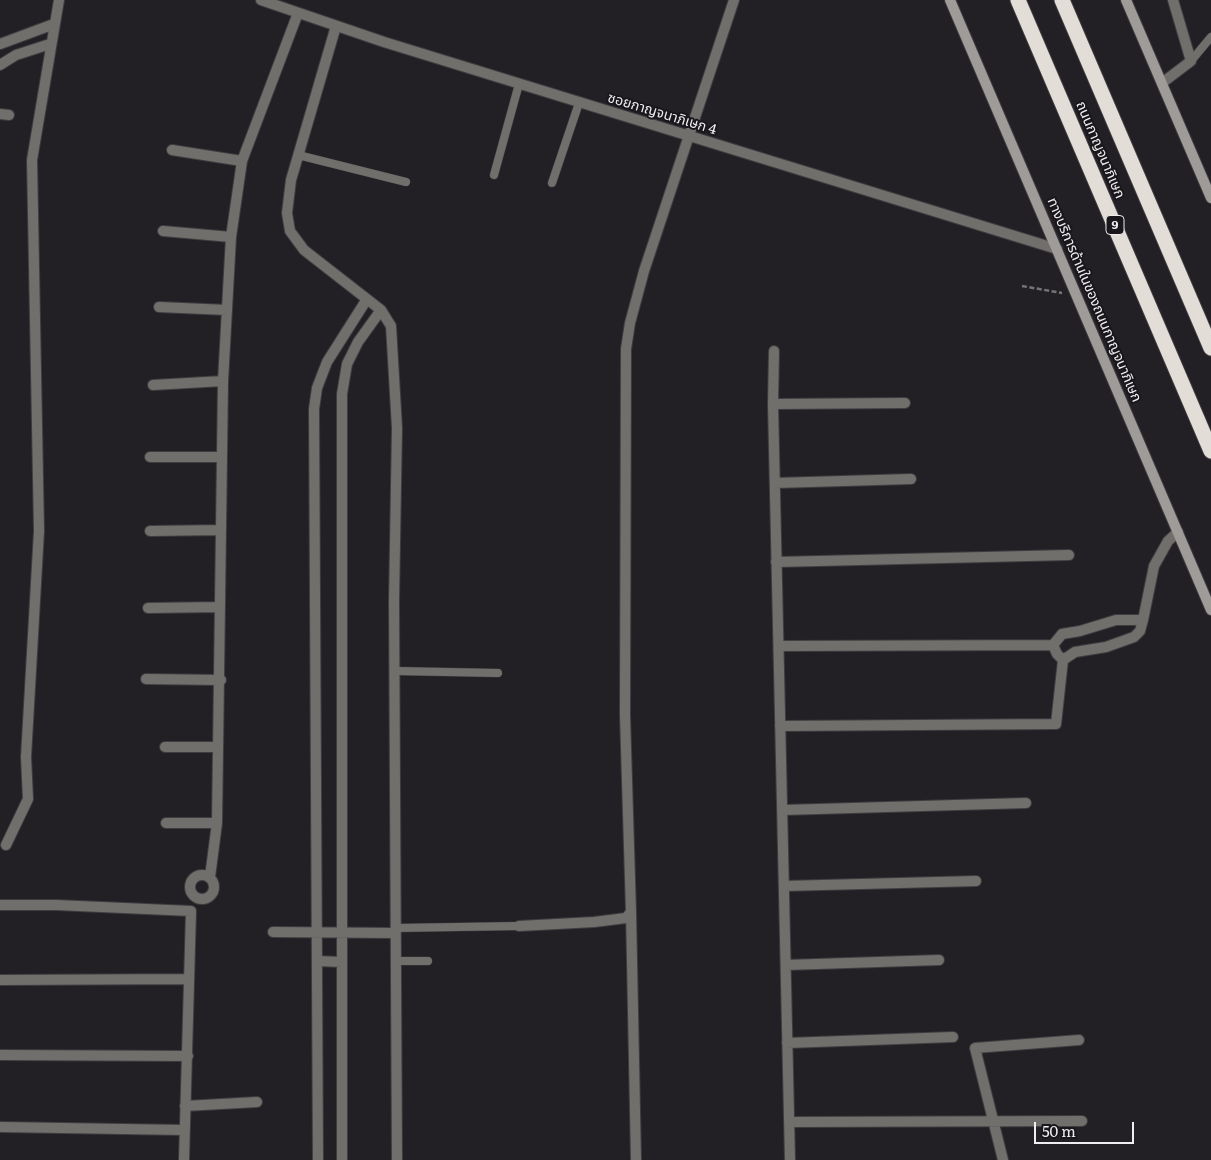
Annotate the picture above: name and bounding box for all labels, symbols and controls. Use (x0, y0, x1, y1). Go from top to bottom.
street label: ซอยกาญจนาภิเษก 4 (606, 89, 718, 139)
street label: ถนนกาญจนาภิเษก (1072, 99, 1128, 201)
street label: ทางบริการด้านในของถนนกาญจนาภิเษก (1043, 195, 1145, 405)
road number: 9 (1106, 216, 1124, 234)
scale bar (1036, 1112, 1136, 1144)
text: 50 m (1042, 1119, 1076, 1142)

